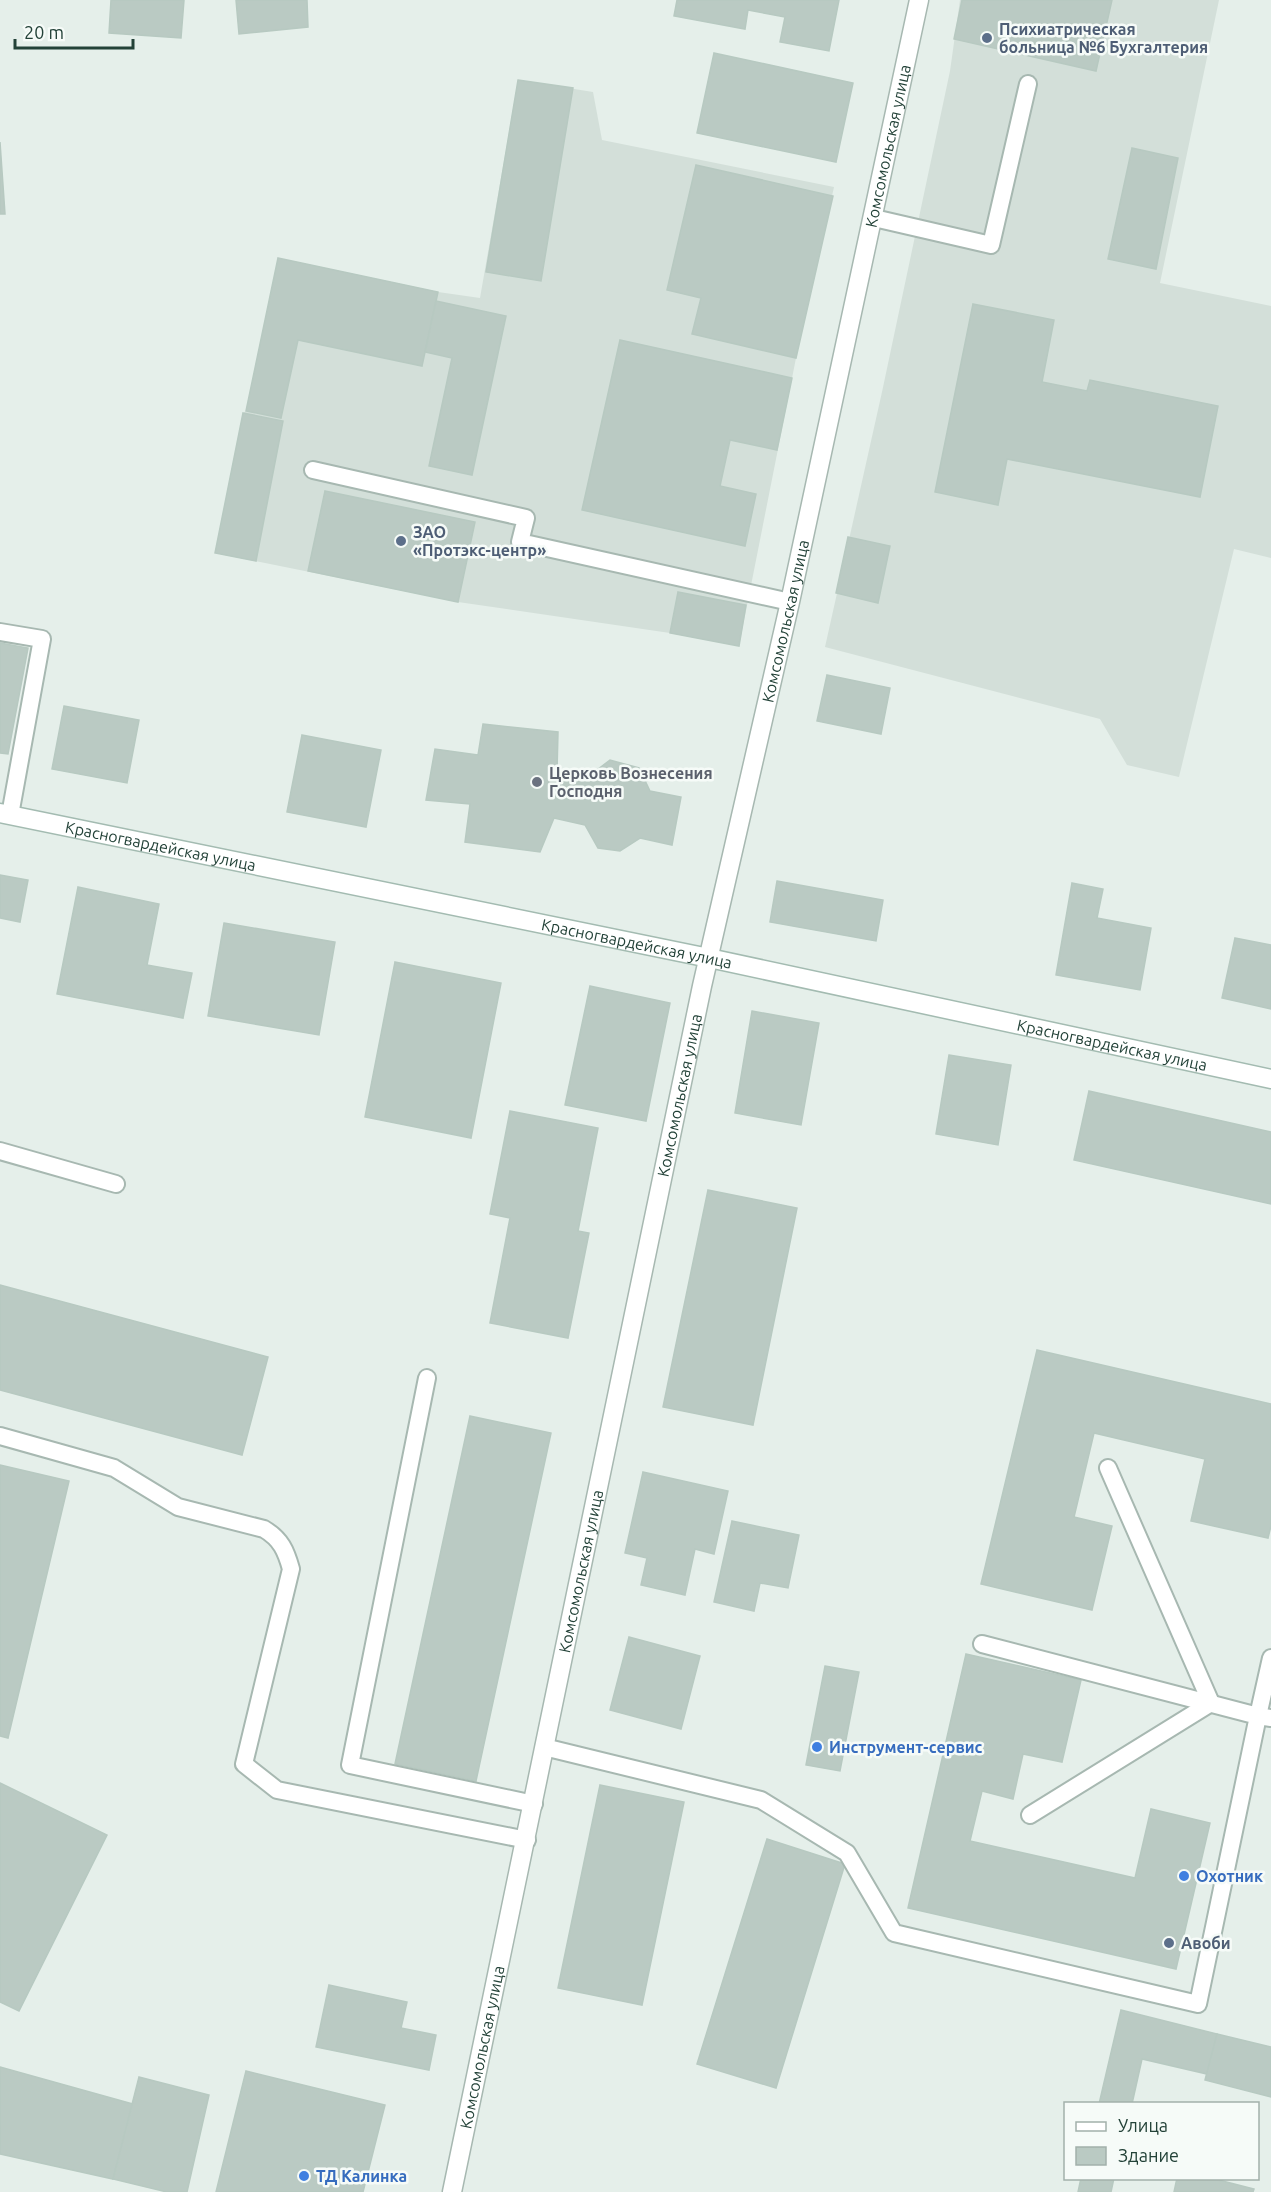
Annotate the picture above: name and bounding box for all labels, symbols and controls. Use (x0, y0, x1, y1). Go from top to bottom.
scale bar (15, 12, 134, 50)
place label: Психиатрическая больница №6 Бухгалтерия (999, 20, 1208, 56)
text: 20 m (24, 22, 64, 42)
marker: Психиатрическая больница №6 Бухгалтерия (980, 31, 994, 45)
street label: Комсомольская улица (862, 63, 914, 229)
place label: ЗАО «Протэкс-центр» (413, 523, 546, 559)
marker: ЗАО «Протэкс-центр» (394, 534, 408, 548)
street label: Комсомольская улица (758, 538, 812, 704)
place label: Церковь Вознесения Господня (549, 764, 713, 800)
marker: Церковь Вознесения Господня (530, 775, 544, 789)
street label: Красногвардейская улица (64, 818, 258, 874)
street label: Красногвардейская улица (540, 915, 734, 972)
street label: Комсомольская улица (654, 1012, 705, 1178)
street label: Красногвардейская улица (1015, 1016, 1209, 1074)
street label: Комсомольская улица (555, 1488, 606, 1654)
place label: Инструмент-сервис (829, 1738, 983, 1756)
marker: Инструмент-сервис (810, 1740, 824, 1754)
place label: Охотник (1196, 1867, 1263, 1885)
marker: Охотник (1177, 1869, 1191, 1883)
place label: Авоби (1181, 1934, 1231, 1952)
marker: Авоби (1162, 1936, 1176, 1950)
street label: Комсомольская улица (456, 1964, 508, 2130)
legend (1064, 2102, 1259, 2180)
text: Улица (1118, 2115, 1168, 2135)
text: Здание (1118, 2145, 1179, 2165)
place label: ТД Калинка (316, 2167, 407, 2185)
marker: ТД Калинка (297, 2169, 311, 2183)

